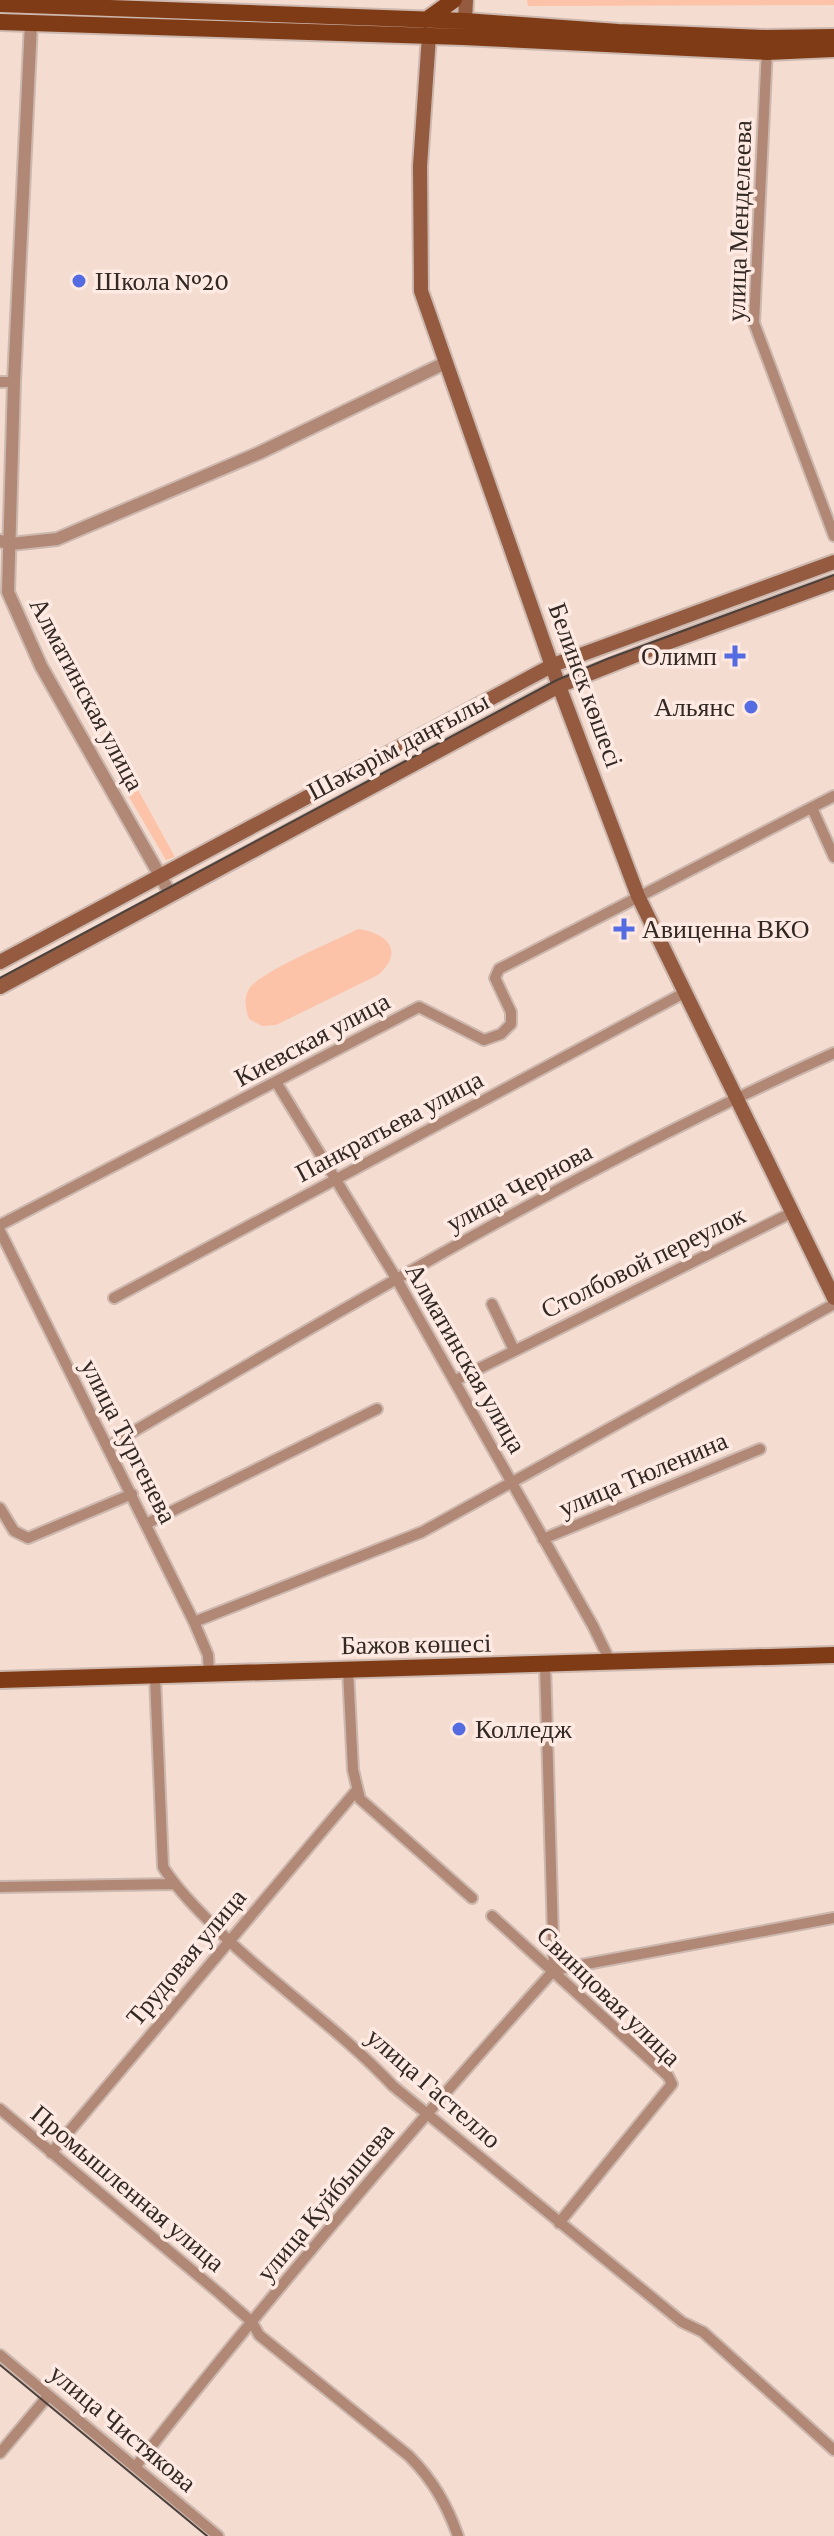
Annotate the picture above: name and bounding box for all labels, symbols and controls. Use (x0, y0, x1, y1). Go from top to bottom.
street label: улица Менделеева (721, 119, 758, 322)
place label: Школа №20 (95, 267, 229, 296)
marker: Школа №20 (70, 272, 88, 290)
street label: Алматинская улица (23, 593, 150, 796)
street label: Белинск көшесі (542, 599, 629, 771)
place label: Олимп (641, 642, 717, 671)
marker: Олимп (724, 645, 746, 667)
street label: Шәкәрім даңғылы (303, 687, 494, 806)
place label: Альянс (654, 693, 735, 722)
marker: Альянс (742, 698, 760, 716)
place label: Авиценна ВКО (642, 915, 809, 944)
marker: Авиценна ВКО (613, 918, 635, 940)
street label: Киевская улица (230, 986, 395, 1092)
street label: Панкратьева улица (291, 1065, 488, 1188)
street label: улица Чернова (441, 1137, 597, 1238)
street label: Столбовой переулок (536, 1200, 750, 1324)
street label: Алматинская улица (399, 1258, 532, 1459)
street label: улица Тургенева (75, 1354, 183, 1529)
street label: улица Тюленина (555, 1426, 732, 1523)
street label: Бажов көшесі (340, 1629, 492, 1660)
place label: Колледж (475, 1715, 573, 1744)
marker: Колледж (450, 1720, 468, 1738)
street label: Трудовая улица (121, 1883, 252, 2032)
street label: Свинцовая улица (531, 1920, 687, 2073)
street label: улица Гастелло (361, 2022, 507, 2155)
street label: Промышленная улица (25, 2099, 230, 2278)
street label: улица Куйбышева (251, 2117, 400, 2287)
street label: улица Чистякова (44, 2359, 202, 2498)

